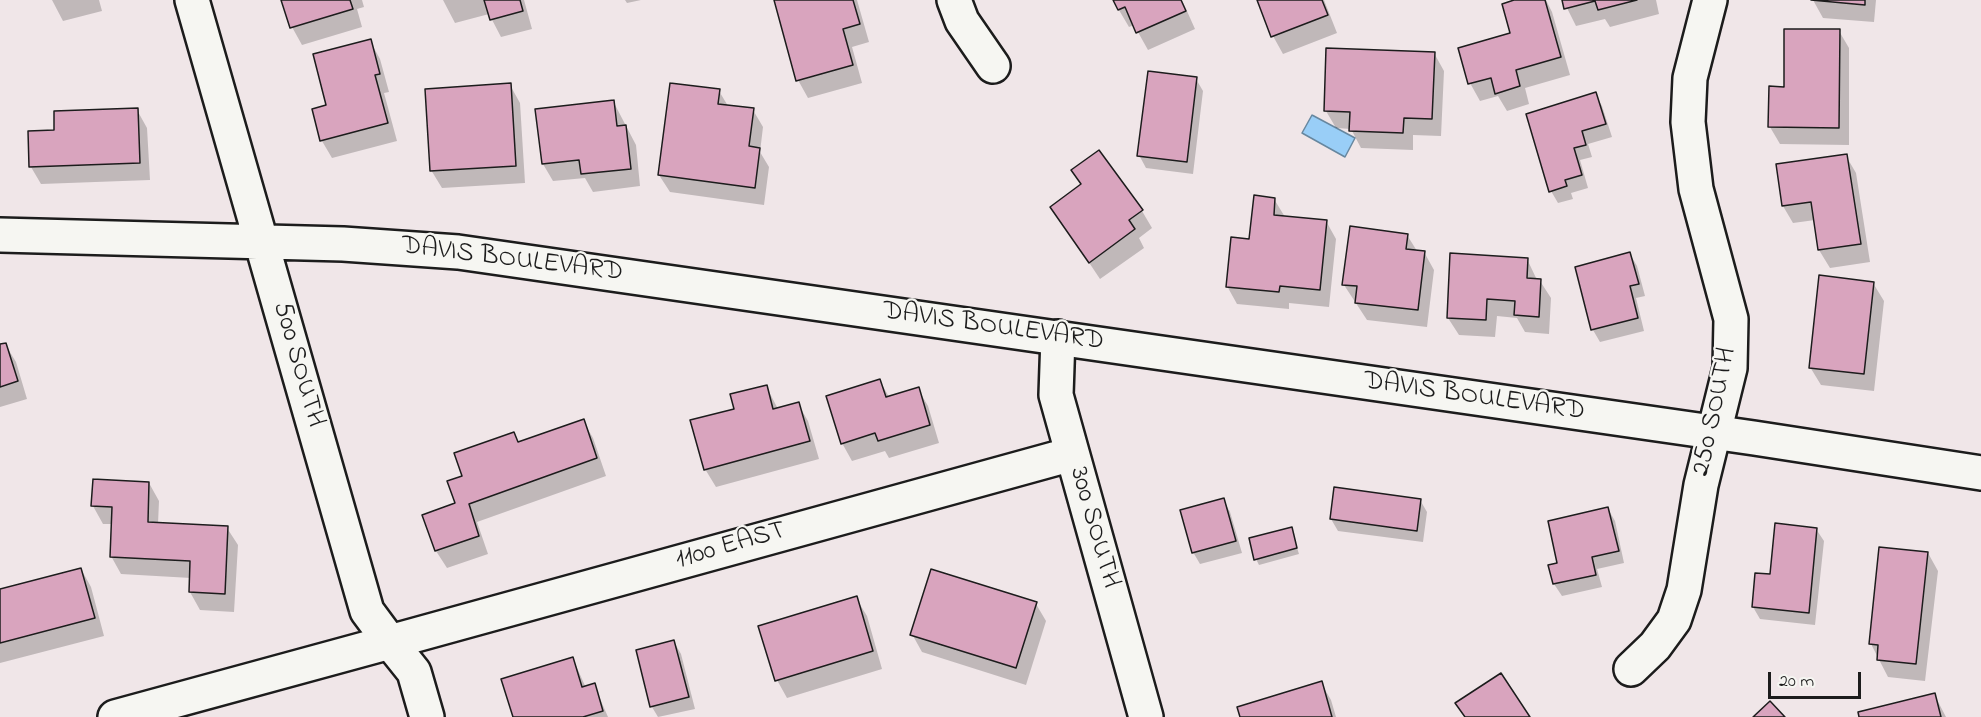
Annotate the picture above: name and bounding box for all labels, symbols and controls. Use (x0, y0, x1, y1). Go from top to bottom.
street label: DAVIS BOULEVARD (399, 231, 625, 291)
street label: DAVIS BOULEVARD (880, 296, 1106, 360)
street label: 500 SOUTH (264, 299, 330, 431)
street label: 250 SOUTH (1687, 345, 1745, 479)
street label: DAVIS BOULEVARD (1361, 366, 1587, 430)
street label: 300 SOUTH (1060, 464, 1126, 592)
street label: 1100 EAST (672, 516, 790, 578)
scale bar (1771, 660, 1864, 698)
text: 20 m (1779, 669, 1814, 695)

